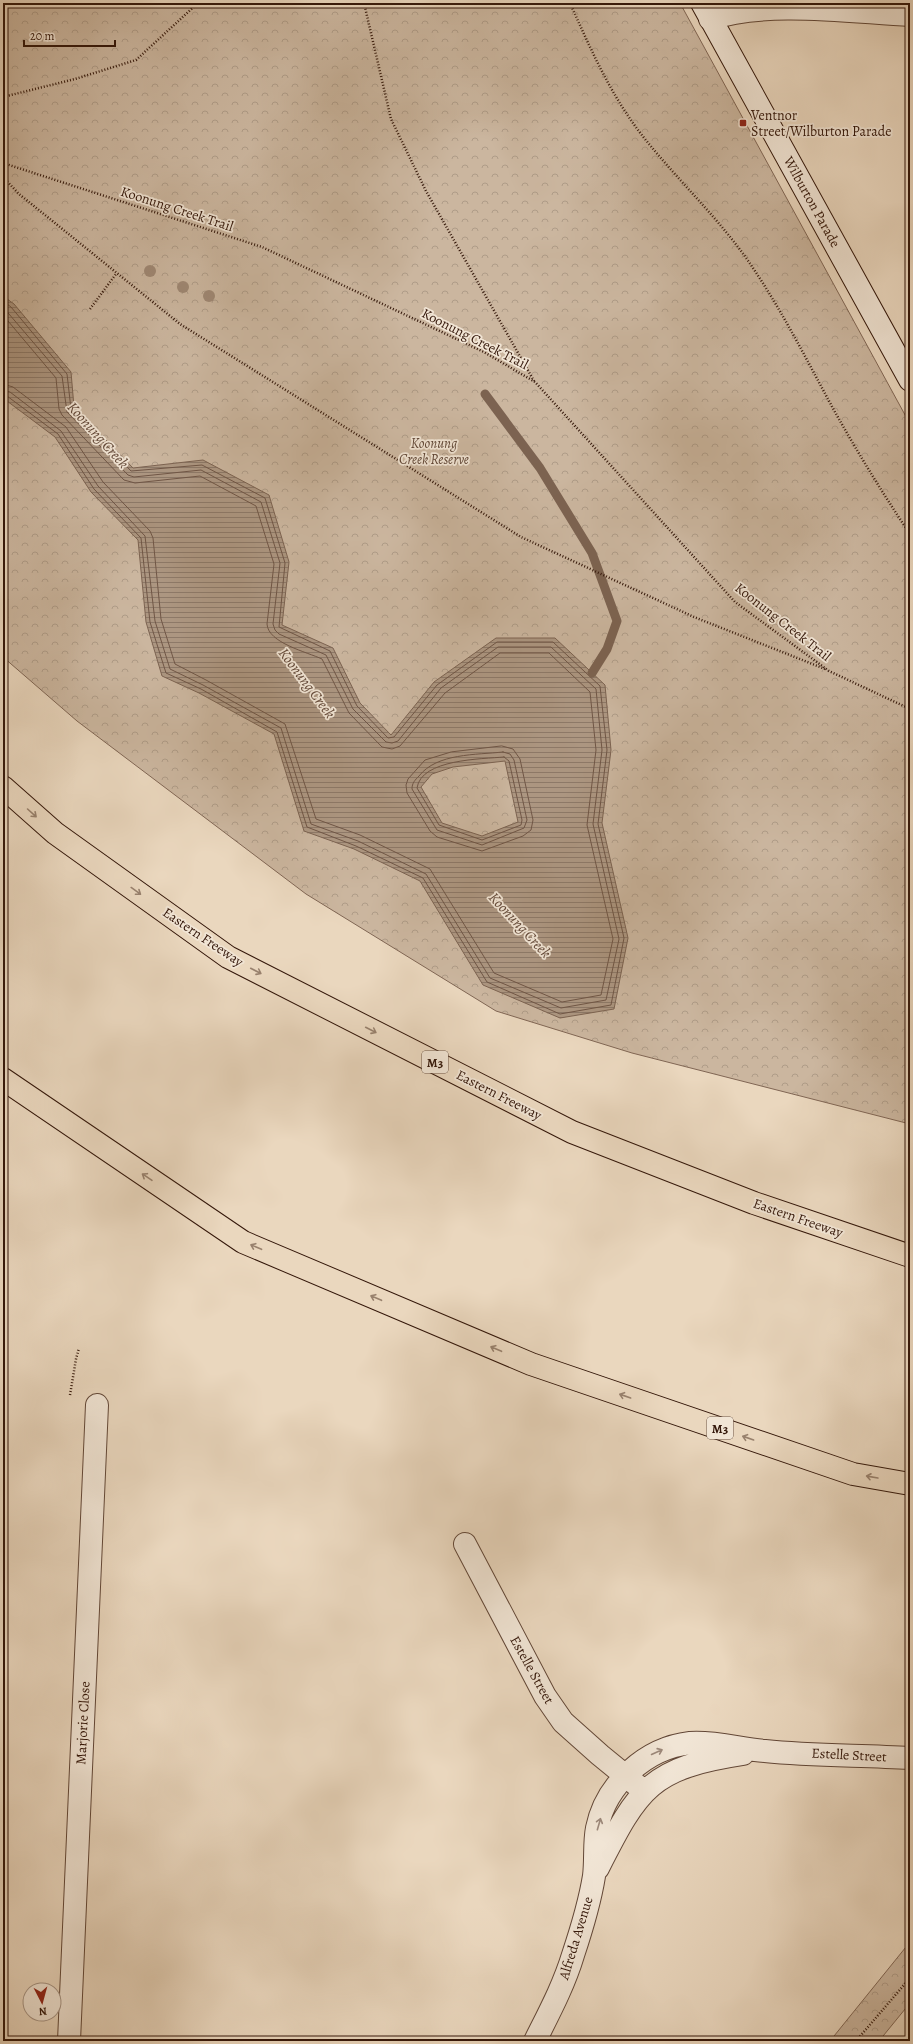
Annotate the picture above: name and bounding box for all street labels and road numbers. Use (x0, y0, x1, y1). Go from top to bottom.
street label: Wilburton Parade (779, 152, 845, 251)
street label: Koonung Creek Trail (118, 182, 236, 236)
street label: Koonung Creek Trail (418, 304, 532, 374)
street label: Koonung Creek Trail (731, 578, 836, 666)
street label: Eastern Freeway (159, 903, 248, 971)
road number: M3 (422, 1051, 448, 1073)
street label: Eastern Freeway (453, 1065, 546, 1125)
street label: Eastern Freeway (751, 1194, 846, 1242)
road number: M3 (707, 1417, 733, 1439)
street label: Estelle Street (505, 1633, 559, 1708)
street label: Marjorie Close (71, 1681, 95, 1765)
street label: Estelle Street (811, 1744, 887, 1766)
street label: Alfreda Avenue (554, 1894, 598, 1983)

